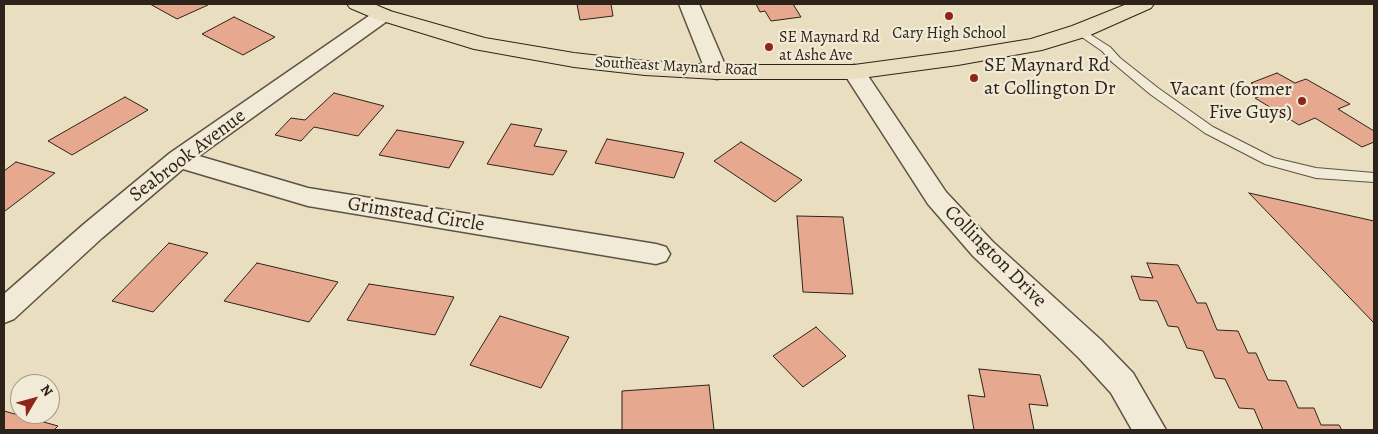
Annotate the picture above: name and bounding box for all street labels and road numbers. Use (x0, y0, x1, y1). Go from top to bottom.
street label: Southeast Maynard Road (594, 53, 758, 81)
street label: Seabrook Avenue (125, 104, 251, 208)
street label: Grimstead Circle (346, 192, 486, 238)
street label: Collington Drive (939, 201, 1051, 313)

